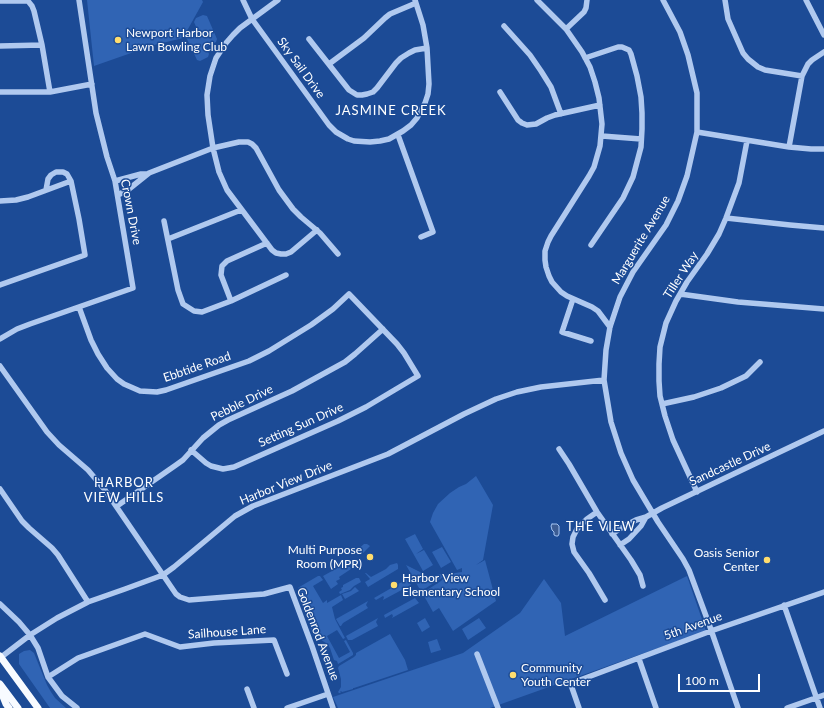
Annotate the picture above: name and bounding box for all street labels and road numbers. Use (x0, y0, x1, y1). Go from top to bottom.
street label: Sky Sail Drive (274, 35, 328, 101)
street label: Crown Drive (118, 178, 144, 246)
street label: Marguerite Avenue (609, 193, 673, 287)
street label: Tiller Way (660, 249, 702, 301)
street label: Ebbtide Road (161, 349, 233, 385)
street label: Pebble Drive (209, 382, 275, 424)
street label: Setting Sun Drive (256, 400, 346, 450)
street label: Sandcastle Drive (687, 439, 773, 489)
street label: Harbor View Drive (238, 458, 334, 508)
street label: Goldenrod Avenue (294, 585, 342, 683)
street label: 5th Avenue (662, 609, 724, 643)
street label: Sailhouse Lane (188, 622, 266, 642)

